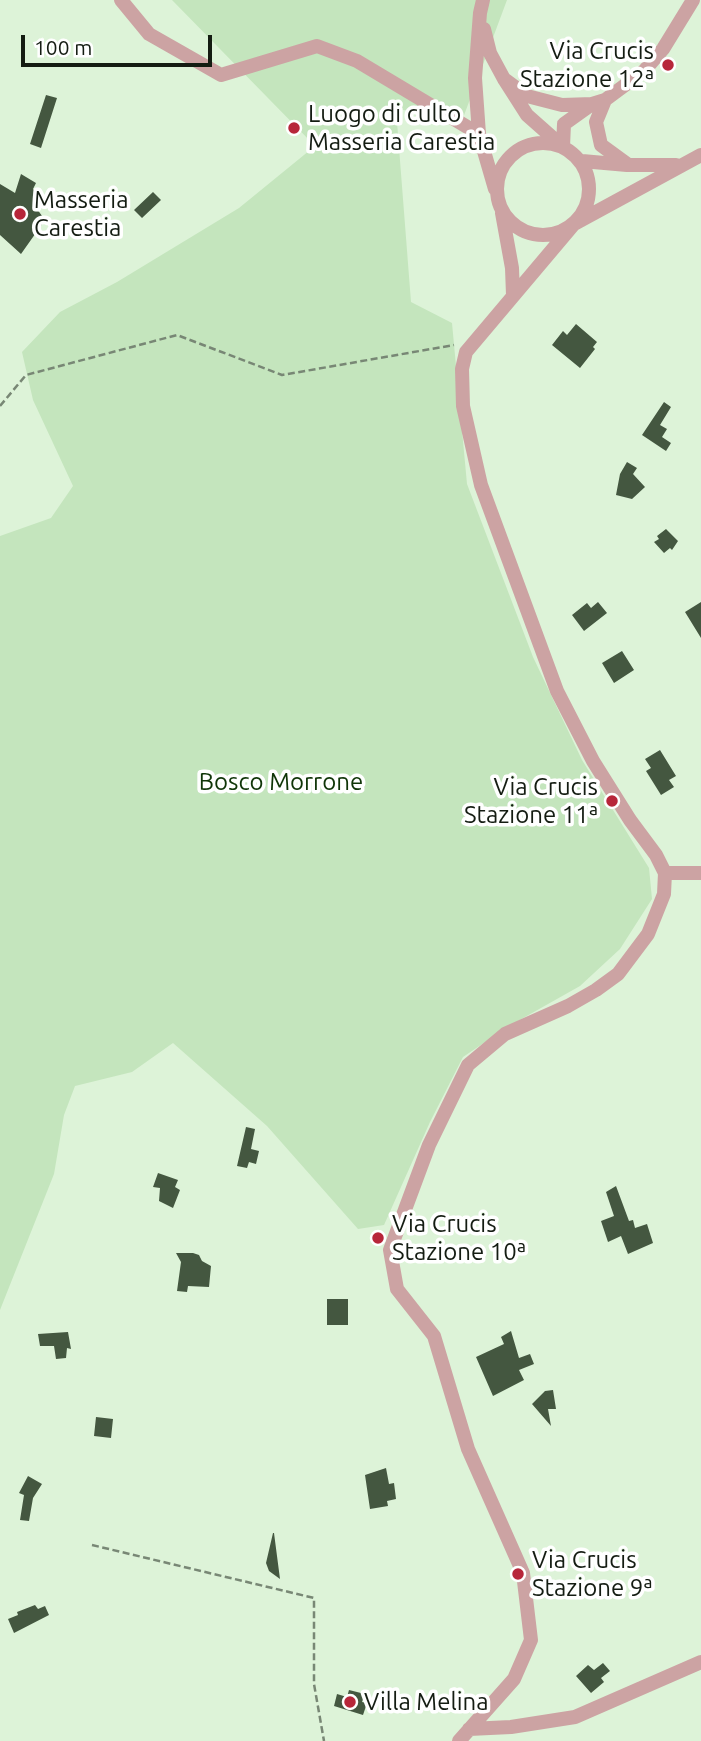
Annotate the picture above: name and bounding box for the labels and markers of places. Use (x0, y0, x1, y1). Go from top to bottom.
place label: Via Crucis Stazione 12ª (520, 37, 654, 93)
marker: Via Crucis Stazione 12ª (660, 57, 676, 73)
place label: Luogo di culto Masseria Carestia (308, 100, 495, 156)
marker: Luogo di culto Masseria Carestia (286, 120, 302, 136)
place label: Masseria Carestia (34, 186, 129, 242)
marker: Masseria Carestia (12, 206, 28, 222)
place label: Via Crucis Stazione 11ª (464, 773, 598, 829)
marker: Via Crucis Stazione 11ª (604, 793, 620, 809)
place label: Via Crucis Stazione 10ª (392, 1210, 526, 1266)
marker: Via Crucis Stazione 10ª (370, 1230, 386, 1246)
place label: Via Crucis Stazione 9ª (532, 1546, 652, 1602)
marker: Via Crucis Stazione 9ª (510, 1566, 526, 1582)
place label: Villa Melina (364, 1688, 489, 1716)
marker: Villa Melina (342, 1694, 358, 1710)

